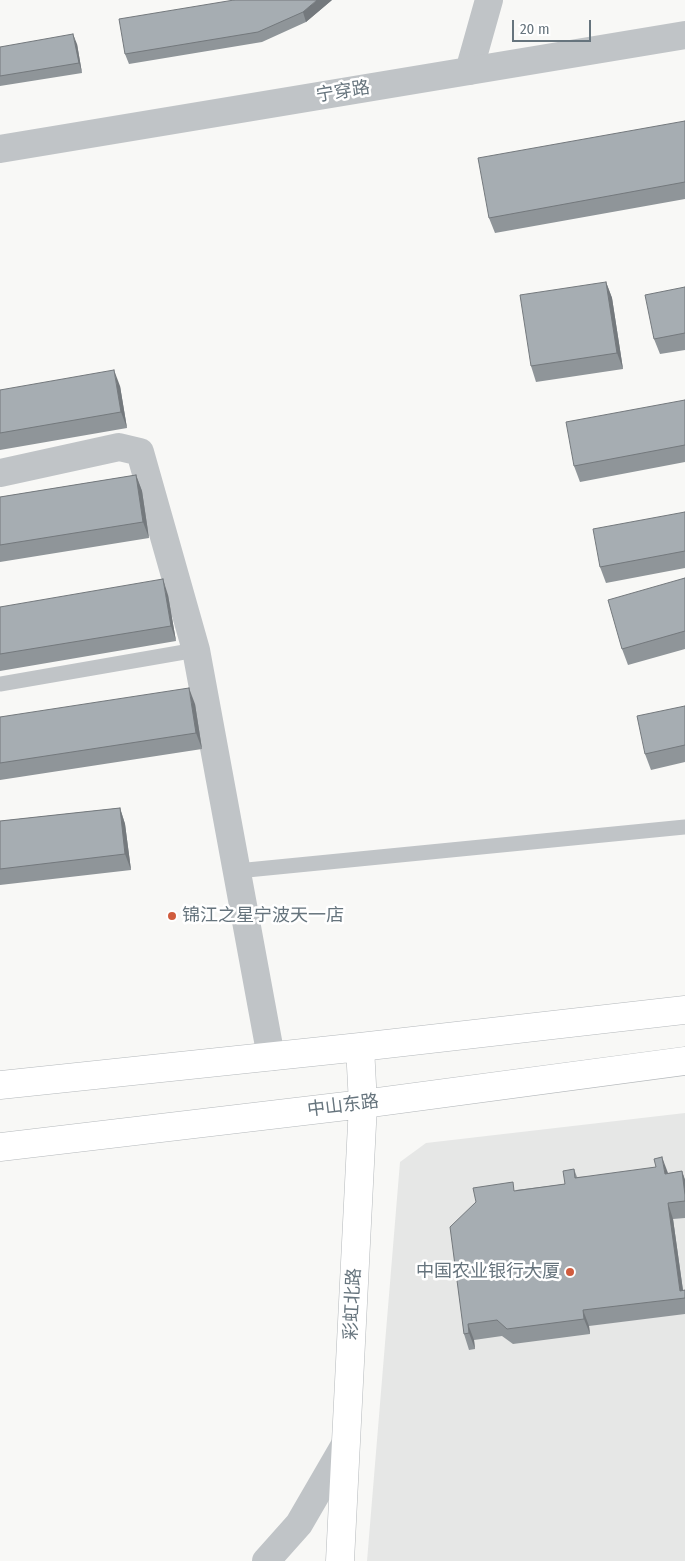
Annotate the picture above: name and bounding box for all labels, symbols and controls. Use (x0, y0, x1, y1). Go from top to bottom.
scale bar (515, 10, 594, 42)
text: 20 m (520, 20, 550, 38)
street label: 宁穿路 (315, 77, 371, 107)
place label: 锦江之星宁波天一店 (182, 905, 344, 927)
marker: 锦江之星宁波天一店 (166, 910, 178, 922)
street label: 中山东路 (306, 1091, 380, 1121)
place label: 中国农业银行大厦 (416, 1261, 560, 1283)
marker: 中国农业银行大厦 (564, 1266, 576, 1278)
street label: 彩虹北路 (340, 1267, 366, 1341)

